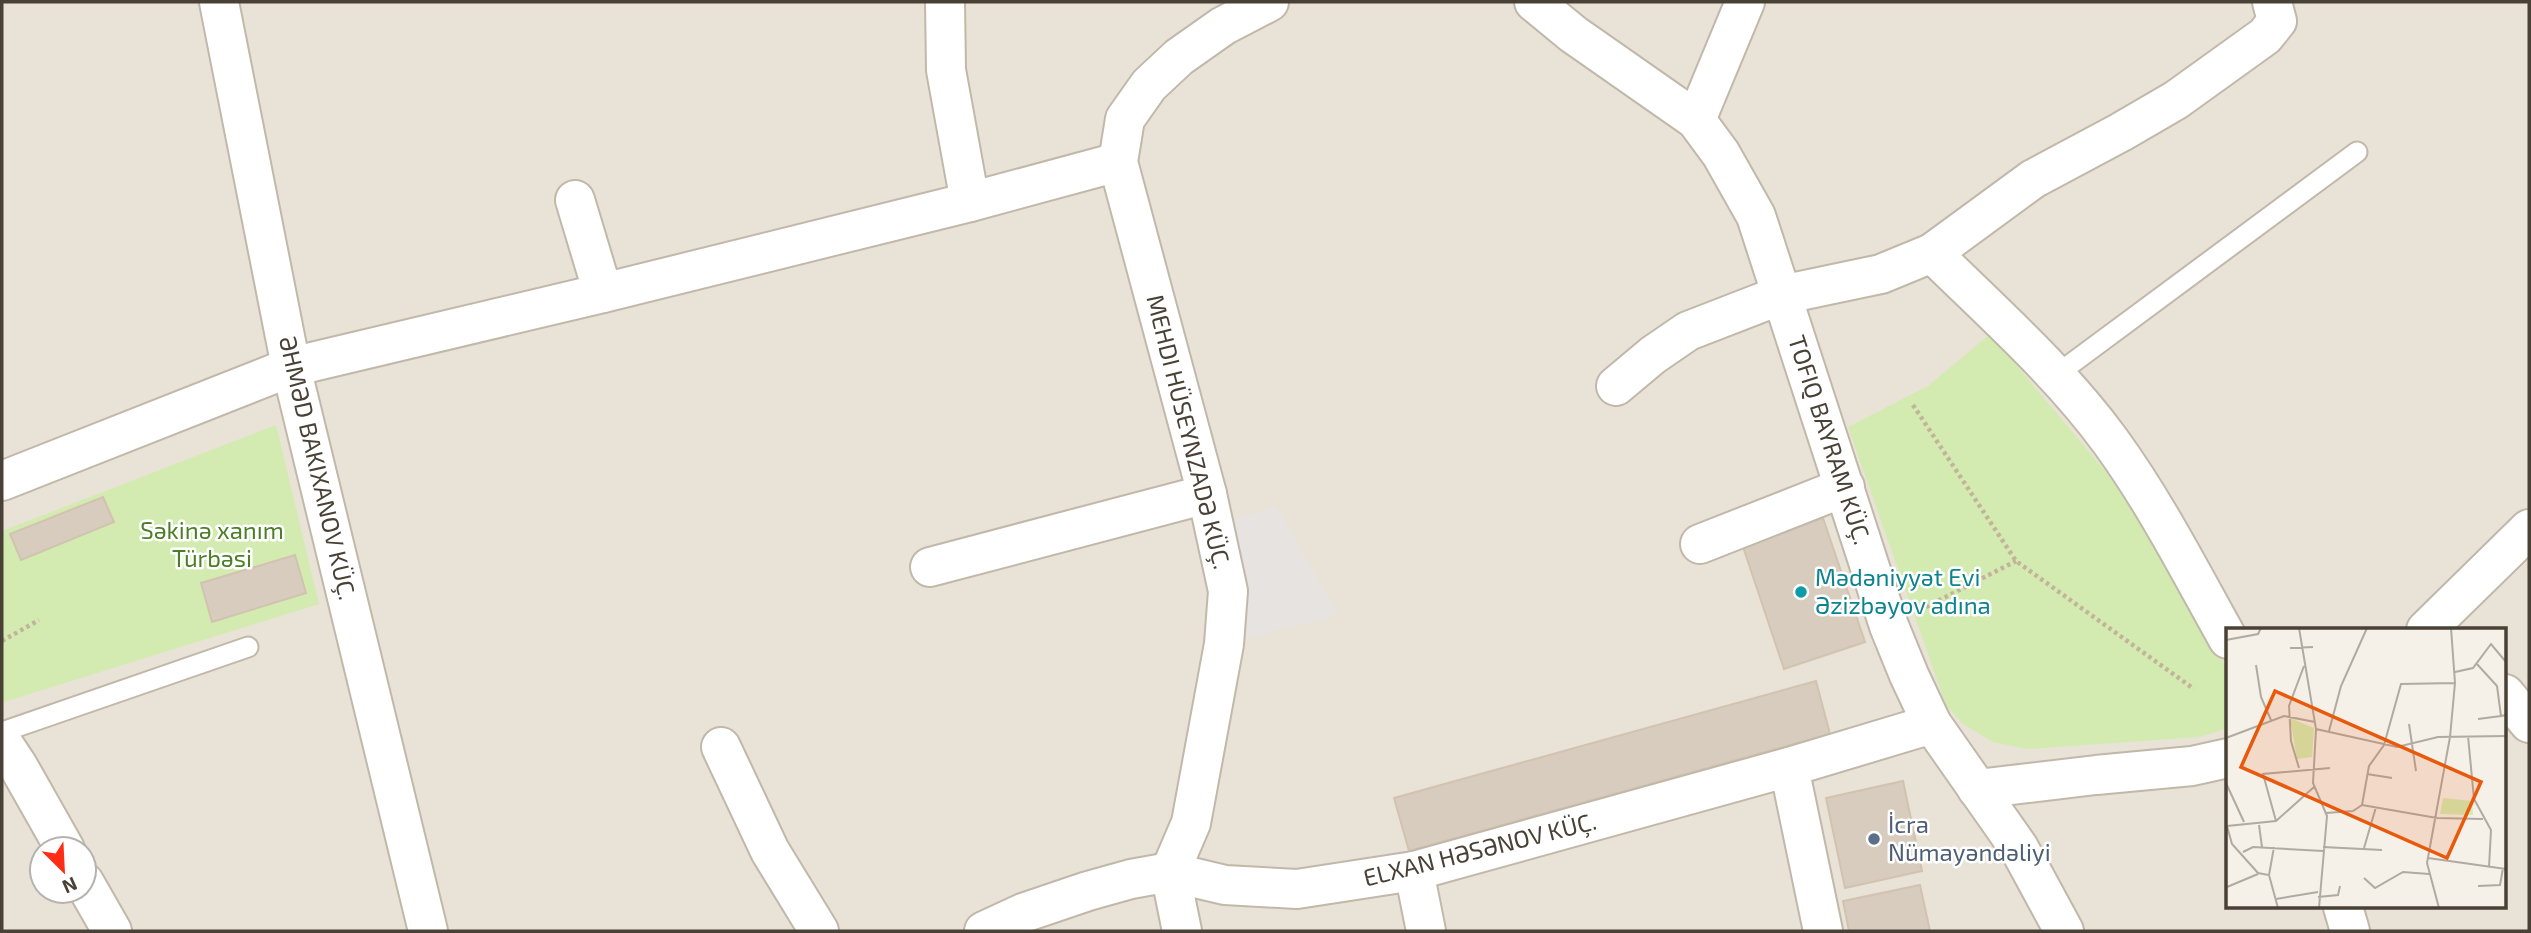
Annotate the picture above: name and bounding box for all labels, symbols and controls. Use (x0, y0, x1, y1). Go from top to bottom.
street label: MEHDI HÜSEYNZADƏ KÜÇ. (1140, 291, 1238, 572)
street label: TOFIQ BAYRAM KÜÇ. (1782, 331, 1878, 548)
street label: ƏHMƏD BAKIXANOV KÜÇ. (273, 333, 363, 603)
park label: Səkinə xanım Türbəsi (140, 515, 284, 572)
place label: Mədəniyyət Evi Əzizbəyov adına (1815, 562, 1991, 619)
marker: Mədəniyyət Evi Əzizbəyov adına (1793, 584, 1809, 600)
inset map (2226, 628, 2506, 908)
street label: ELXAN HƏSƏNOV KÜÇ. (1360, 806, 1599, 893)
place label: İcra Nümayəndəliyi (1888, 809, 2051, 866)
marker: İcra Nümayəndəliyi (1866, 831, 1882, 847)
north arrow (28, 835, 98, 905)
text: N (59, 873, 81, 899)

